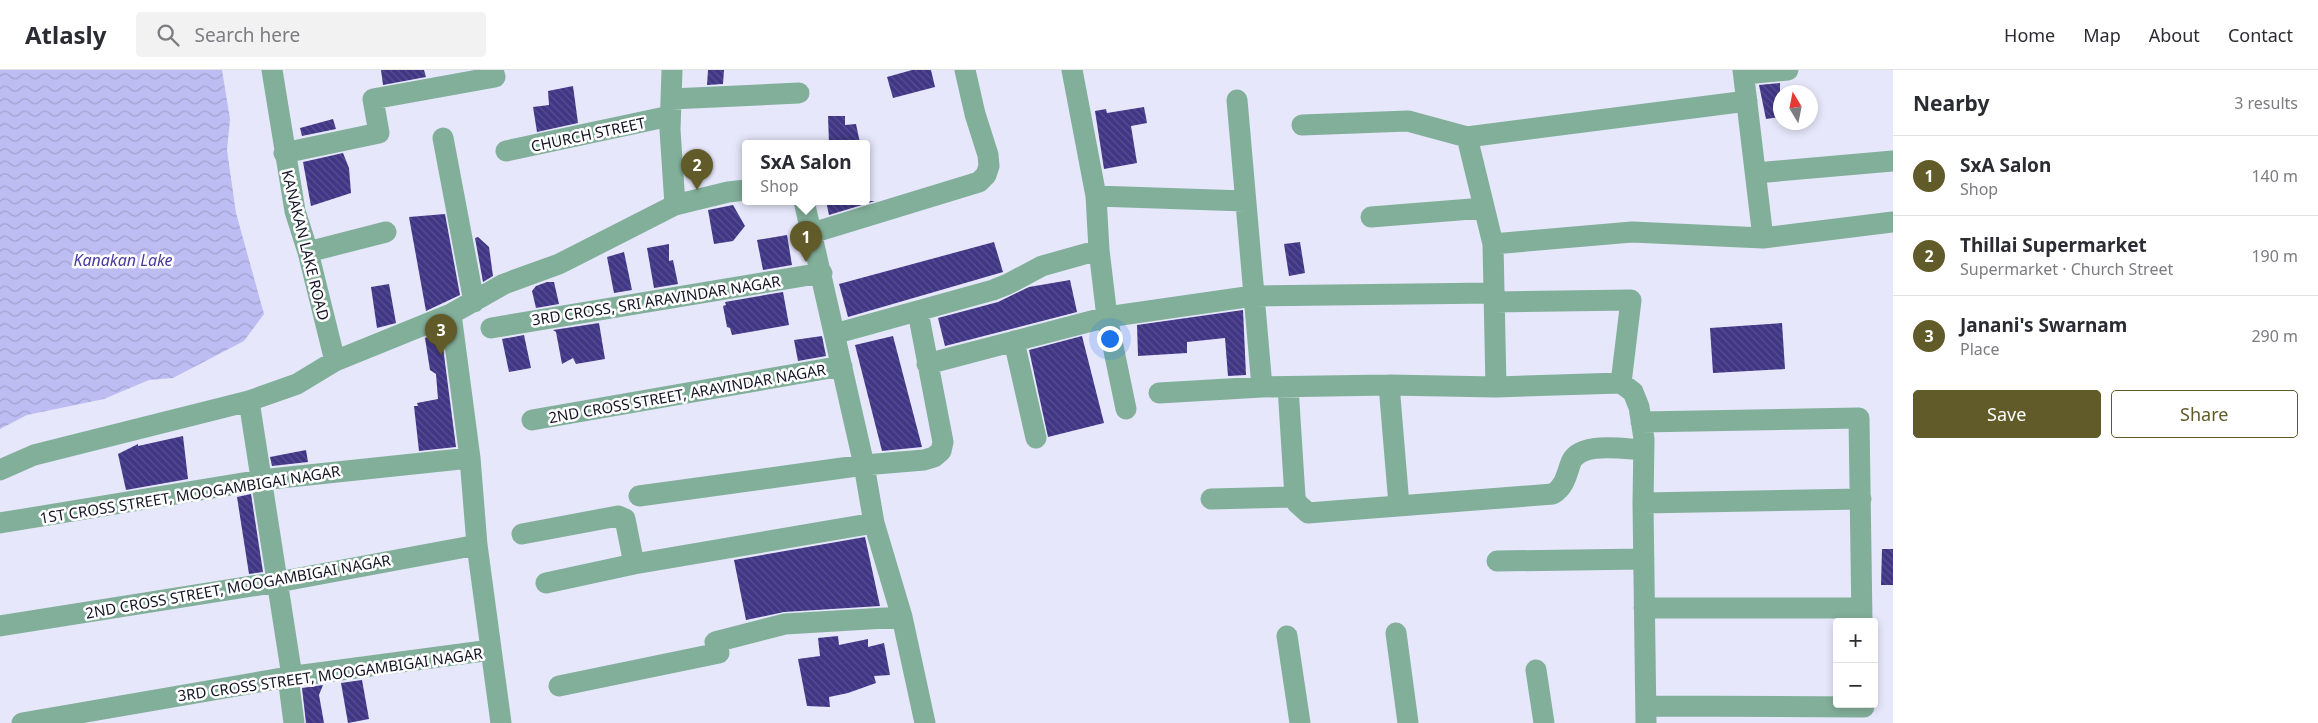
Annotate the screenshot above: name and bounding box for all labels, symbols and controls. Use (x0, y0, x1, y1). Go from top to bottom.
search box (136, 12, 486, 57)
text: Atlasly (25, 18, 106, 51)
icon: search (154, 21, 182, 49)
text: Search here (194, 22, 300, 48)
text: Home (2004, 23, 2055, 47)
text: Map (2083, 23, 2121, 47)
text: About (2149, 23, 2200, 47)
text: Contact (2228, 23, 2293, 47)
north arrow (1773, 85, 1818, 130)
text: Nearby (1913, 89, 1989, 117)
text: 3 results (2234, 92, 2298, 114)
street label: CHURCH STREET (529, 112, 648, 156)
popup (742, 140, 870, 205)
pin: 2 (681, 149, 713, 190)
text: SxA Salon (760, 149, 852, 175)
text: SxA Salon (1960, 152, 2051, 178)
text: 1 (1924, 165, 1934, 187)
text: 140 m (2251, 165, 2298, 187)
street label: KANAKAN LAKE ROAD (278, 168, 334, 322)
text: Shop (760, 175, 799, 197)
text: Shop (1960, 178, 1998, 200)
pin: 1 (790, 221, 822, 262)
text: Thillai Supermarket (1960, 232, 2147, 258)
text: 2 (1924, 245, 1934, 267)
text: 190 m (2251, 245, 2298, 267)
water label: Kanakan Lake (73, 249, 173, 271)
text: Supermarket · Church Street (1960, 258, 2173, 280)
street label: 3RD CROSS, SRI ARAVINDAR NAGAR (530, 270, 782, 330)
text: Janani's Swarnam (1960, 312, 2127, 338)
pin: 3 (425, 314, 457, 355)
text: 3 (1924, 325, 1934, 347)
text: 290 m (2251, 325, 2298, 347)
your location (1097, 326, 1123, 352)
text: Place (1960, 338, 2000, 360)
street label: 2ND CROSS STREET, ARAVINDAR NAGAR (547, 359, 828, 427)
button: Save (1913, 390, 2101, 438)
button: Share (2111, 390, 2298, 438)
street label: 1ST CROSS STREET, MOOGAMBIGAI NAGAR (38, 460, 342, 528)
street label: 2ND CROSS STREET, MOOGAMBIGAI NAGAR (84, 549, 393, 623)
map controls (1833, 618, 1878, 708)
button: + (1833, 618, 1878, 663)
street label: 3RD CROSS STREET, MOOGAMBIGAI NAGAR (176, 643, 484, 705)
button: − (1833, 663, 1878, 708)

